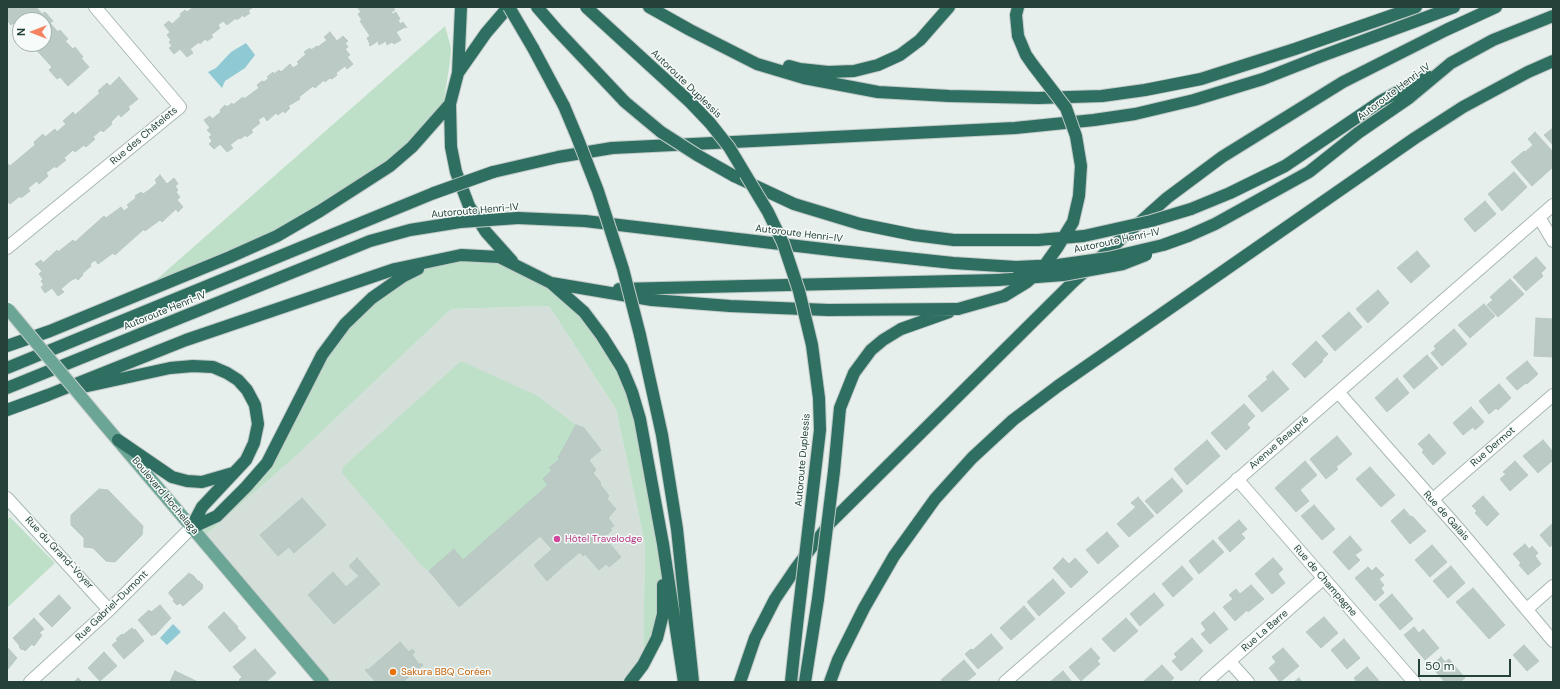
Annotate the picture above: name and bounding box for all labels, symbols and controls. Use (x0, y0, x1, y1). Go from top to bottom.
north arrow (12, 12, 52, 52)
text: N (14, 28, 28, 36)
street label: Autoroute Duplessis (648, 47, 724, 121)
street label: Autoroute Henri-IV (1355, 61, 1433, 123)
street label: Rue des Châtelets (108, 104, 180, 168)
street label: Autoroute Henri-IV (431, 201, 519, 221)
street label: Autoroute Henri-IV (755, 223, 843, 245)
street label: Autoroute Henri-IV (1073, 226, 1161, 256)
street label: Autoroute Henri-IV (122, 289, 208, 333)
street label: Autoroute Duplessis (793, 413, 813, 507)
street label: Avenue Beaupré (1247, 414, 1311, 472)
street label: Rue Dermot (1468, 424, 1518, 470)
street label: Boulevard Hochelaga (129, 455, 201, 537)
street label: Rue de Galais (1421, 489, 1471, 543)
street label: Rue du Grand-Voyer (22, 514, 96, 592)
place label: Hôtel Travelodge (565, 533, 642, 545)
marker: Hôtel Travelodge (552, 534, 562, 544)
street label: Rue de Champagne (1291, 543, 1359, 619)
street label: Rue Gabriel-Dumont (73, 568, 151, 644)
street label: Rue La Barre (1239, 608, 1291, 654)
scale bar (1420, 651, 1513, 677)
text: 50 m (1425, 658, 1454, 674)
place label: Sakura BBQ Coréen (401, 666, 491, 678)
marker: Sakura BBQ Coréen (388, 667, 398, 677)

